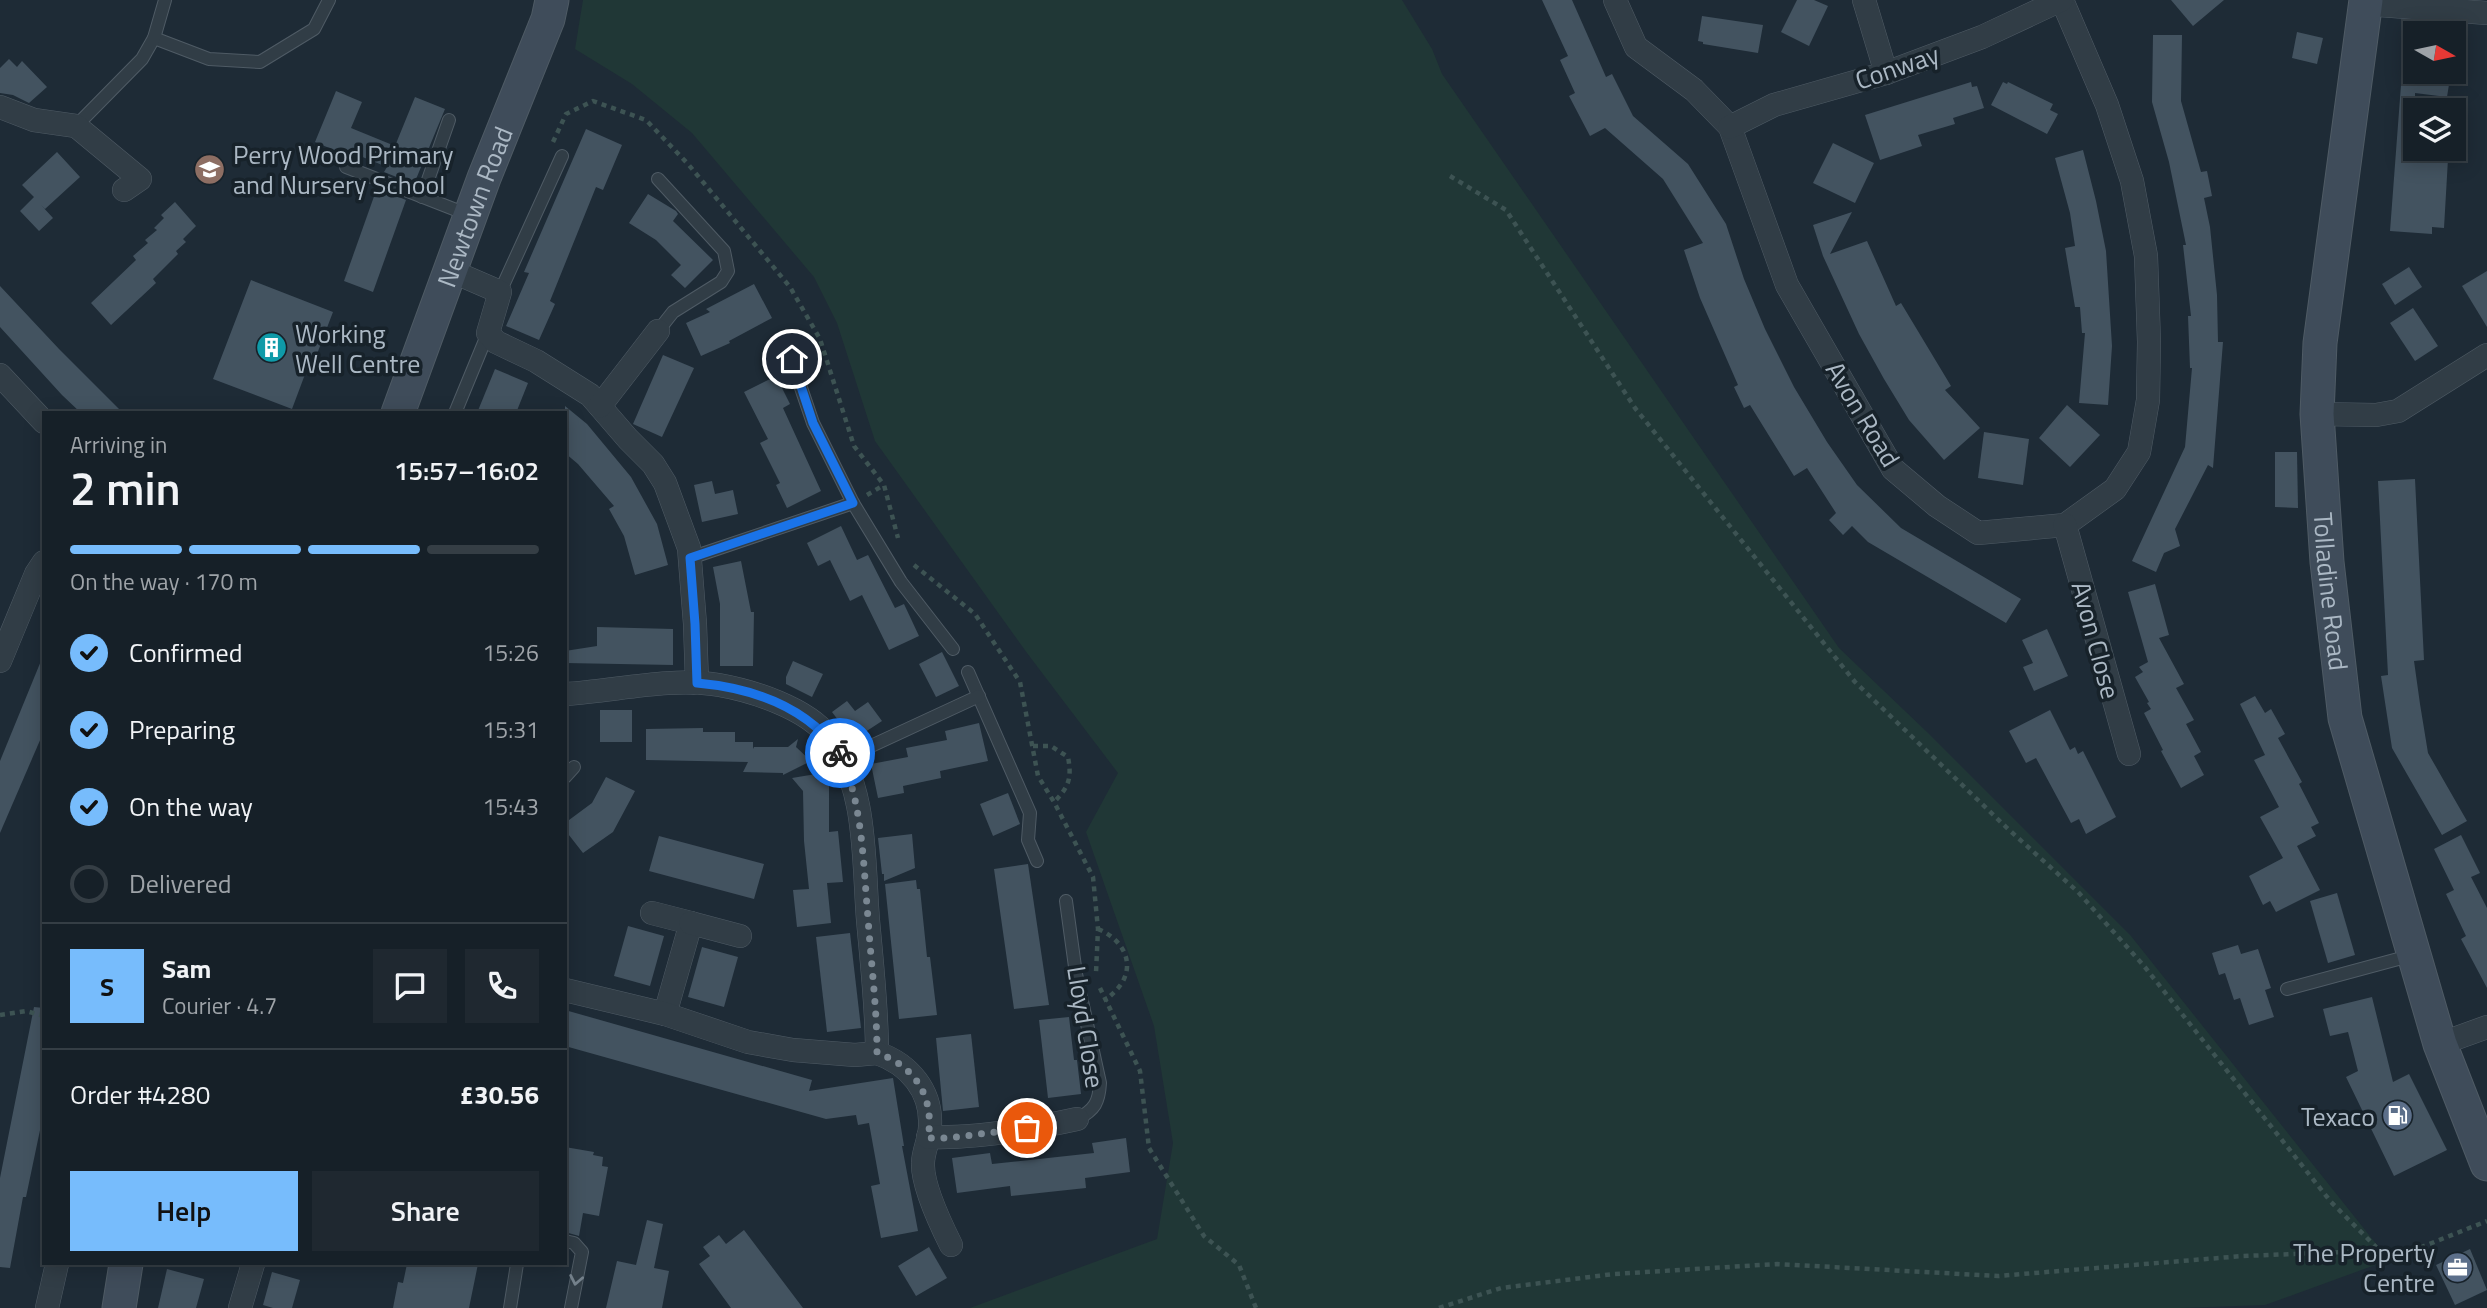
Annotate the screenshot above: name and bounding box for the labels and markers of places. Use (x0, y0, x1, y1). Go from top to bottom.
place label: Perry Wood Primary and Nursery School (233, 135, 454, 204)
school or university icon: Perry Wood Primary and Nursery School (193, 152, 227, 186)
place label: Working Well Centre (295, 314, 420, 383)
pin (762, 329, 822, 389)
building icon: Working Well Centre (255, 331, 289, 365)
place label: Texaco (2301, 1097, 2375, 1136)
pin (997, 1098, 1057, 1158)
fuel station icon: Texaco (2381, 1099, 2415, 1133)
place label: The Property Centre (2293, 1233, 2435, 1302)
office icon: The Property Centre (2441, 1250, 2475, 1284)

